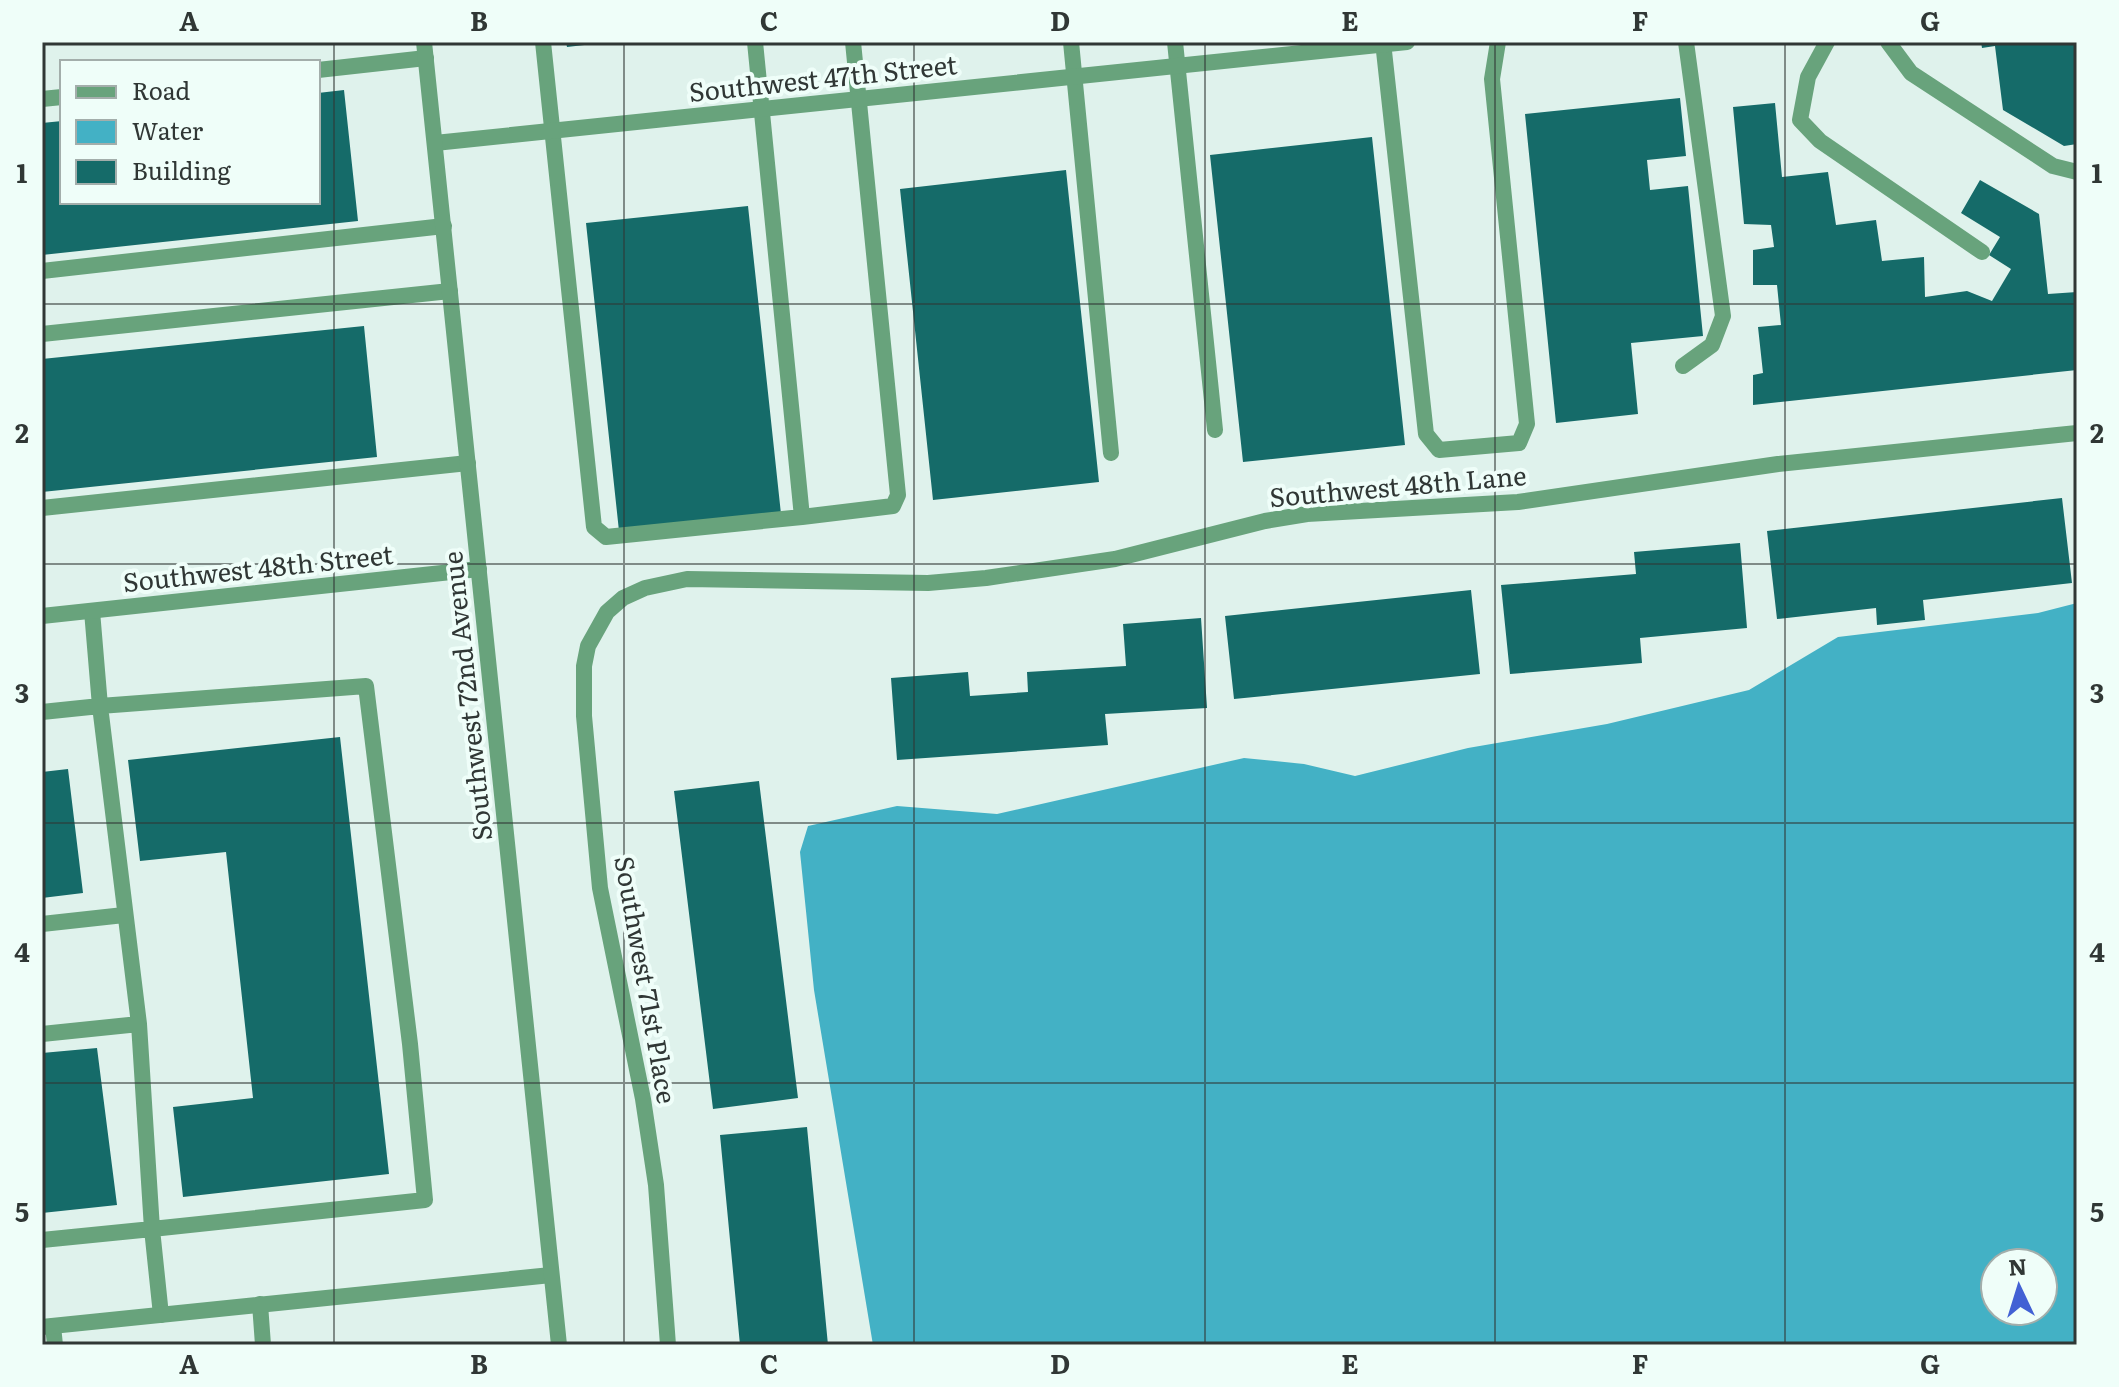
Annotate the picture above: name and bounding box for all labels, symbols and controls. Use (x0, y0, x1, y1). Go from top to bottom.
text: A (179, 0, 199, 39)
text: B (470, 0, 488, 39)
text: C (760, 0, 778, 39)
text: D (1050, 0, 1070, 39)
text: E (1341, 0, 1359, 39)
text: F (1632, 0, 1648, 39)
text: G (1920, 0, 1940, 39)
street label: Southwest 47th Street (687, 43, 959, 110)
legend (60, 60, 320, 204)
text: Road (132, 72, 191, 107)
text: Water (132, 112, 204, 147)
text: 1 (17, 152, 28, 191)
text: Building (132, 152, 231, 187)
text: 1 (2092, 152, 2103, 191)
text: 2 (15, 412, 29, 451)
text: 2 (2090, 412, 2104, 451)
street label: Southwest 48th Lane (1268, 454, 1528, 515)
street label: Southwest 48th Street (121, 533, 395, 600)
street label: Southwest 72nd Avenue (431, 549, 500, 843)
text: 3 (15, 672, 29, 711)
text: 3 (2090, 672, 2104, 711)
street label: Southwest 71st Place (606, 853, 688, 1107)
text: 4 (14, 931, 30, 970)
text: 4 (2089, 931, 2105, 970)
text: 5 (15, 1191, 29, 1230)
text: 5 (2090, 1191, 2104, 1230)
north arrow (1979, 1247, 2059, 1327)
text: N (2007, 1248, 2028, 1283)
text: A (179, 1343, 199, 1382)
text: B (470, 1343, 488, 1382)
text: C (760, 1343, 778, 1382)
text: D (1050, 1343, 1070, 1382)
text: E (1341, 1343, 1359, 1382)
text: F (1632, 1343, 1648, 1382)
text: G (1920, 1343, 1940, 1382)

